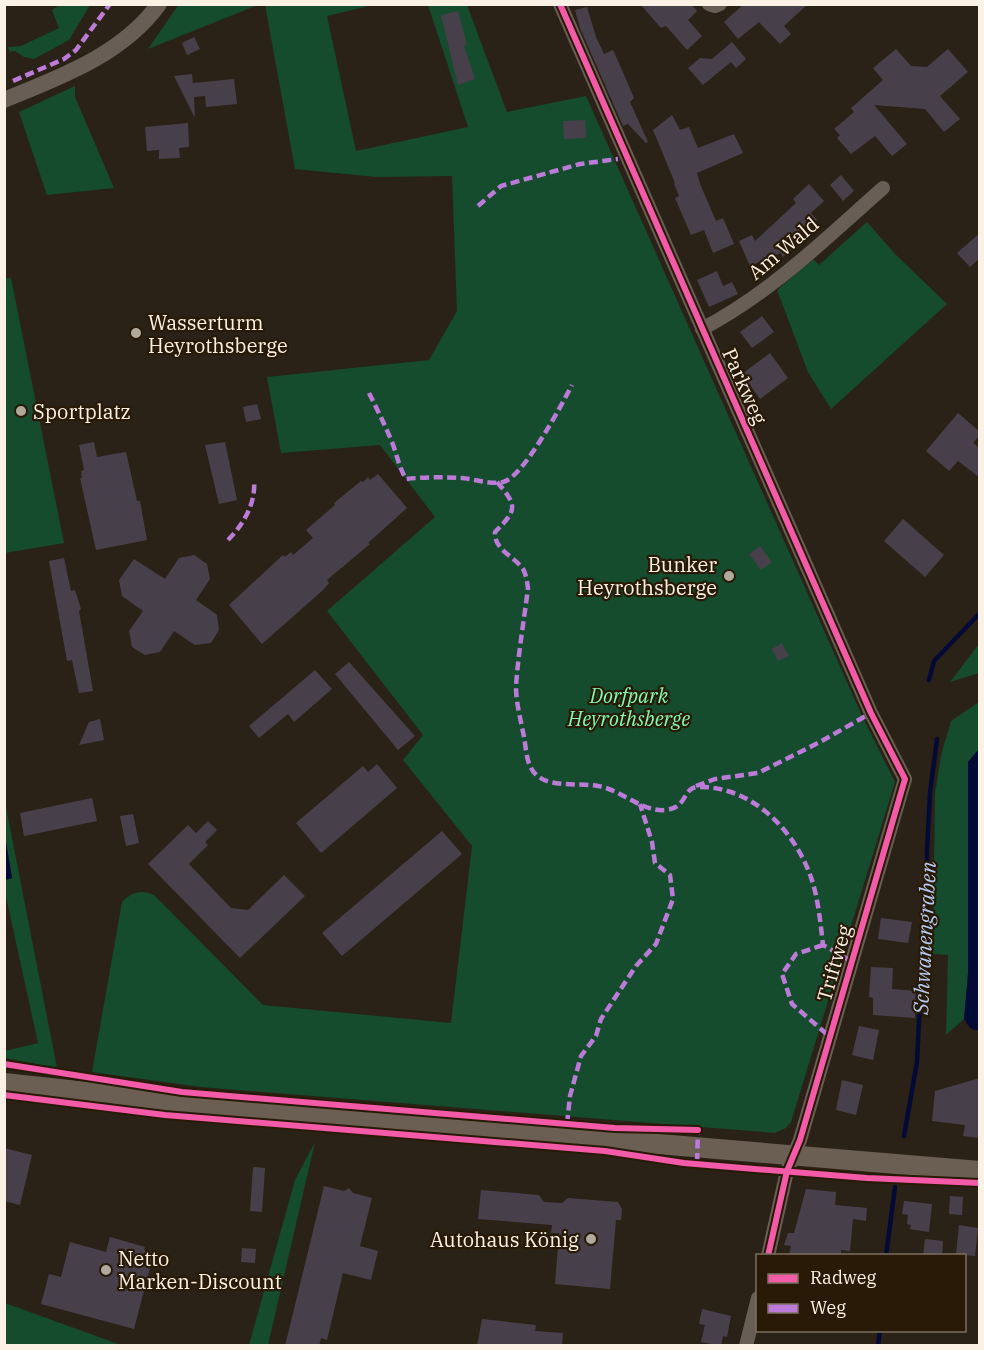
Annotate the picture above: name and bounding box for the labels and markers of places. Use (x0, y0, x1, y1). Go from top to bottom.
place label: Wasserturm Heyrothsberge (148, 309, 288, 359)
marker: Wasserturm Heyrothsberge (129, 326, 143, 340)
place label: Sportplatz (33, 398, 131, 425)
marker: Sportplatz (14, 404, 28, 418)
place label: Bunker Heyrothsberge (577, 551, 717, 601)
marker: Bunker Heyrothsberge (722, 569, 736, 583)
place label: Autohaus König (430, 1226, 579, 1253)
marker: Autohaus König (584, 1232, 598, 1246)
place label: Netto Marken-Discount (118, 1245, 282, 1295)
marker: Netto Marken-Discount (99, 1263, 113, 1277)

